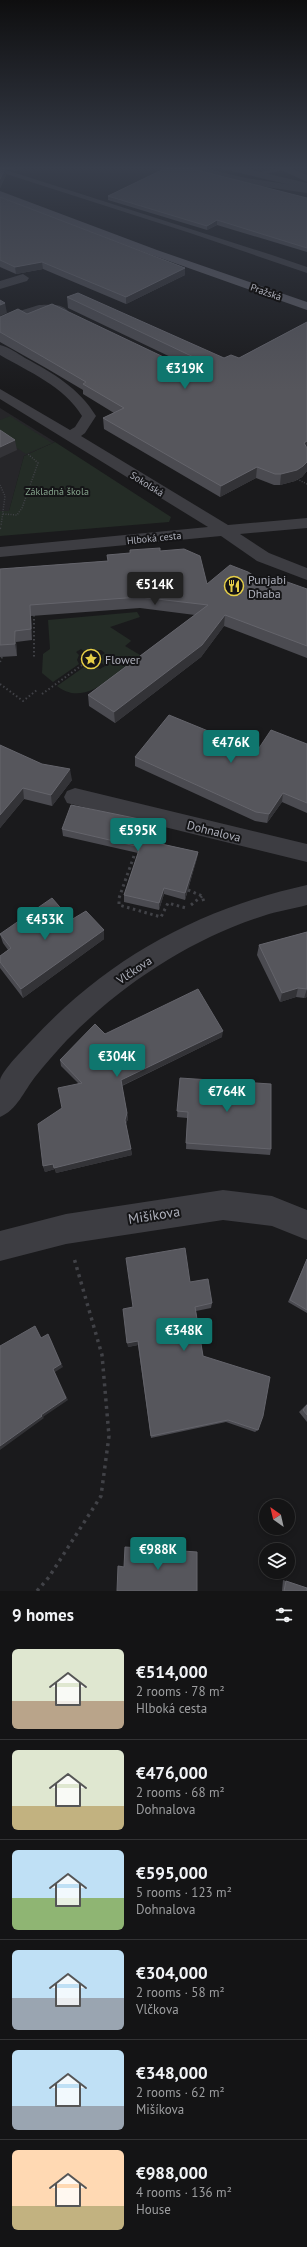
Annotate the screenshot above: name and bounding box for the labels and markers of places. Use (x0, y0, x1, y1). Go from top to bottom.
pin: €319K (157, 356, 213, 390)
pin: €514K (127, 572, 183, 606)
place label: Punjabi Dhaba (248, 572, 286, 601)
restaurant icon: Punjabi Dhaba (223, 575, 245, 597)
place icon: Flower (80, 648, 102, 670)
place label: Flower (105, 652, 140, 667)
pin: €476K (203, 730, 259, 764)
pin: €595K (110, 818, 166, 852)
pin: €453K (17, 907, 73, 941)
pin: €304K (89, 1044, 145, 1078)
pin: €764K (199, 1079, 255, 1113)
pin: €348K (156, 1318, 212, 1352)
pin: €988K (130, 1537, 186, 1571)

